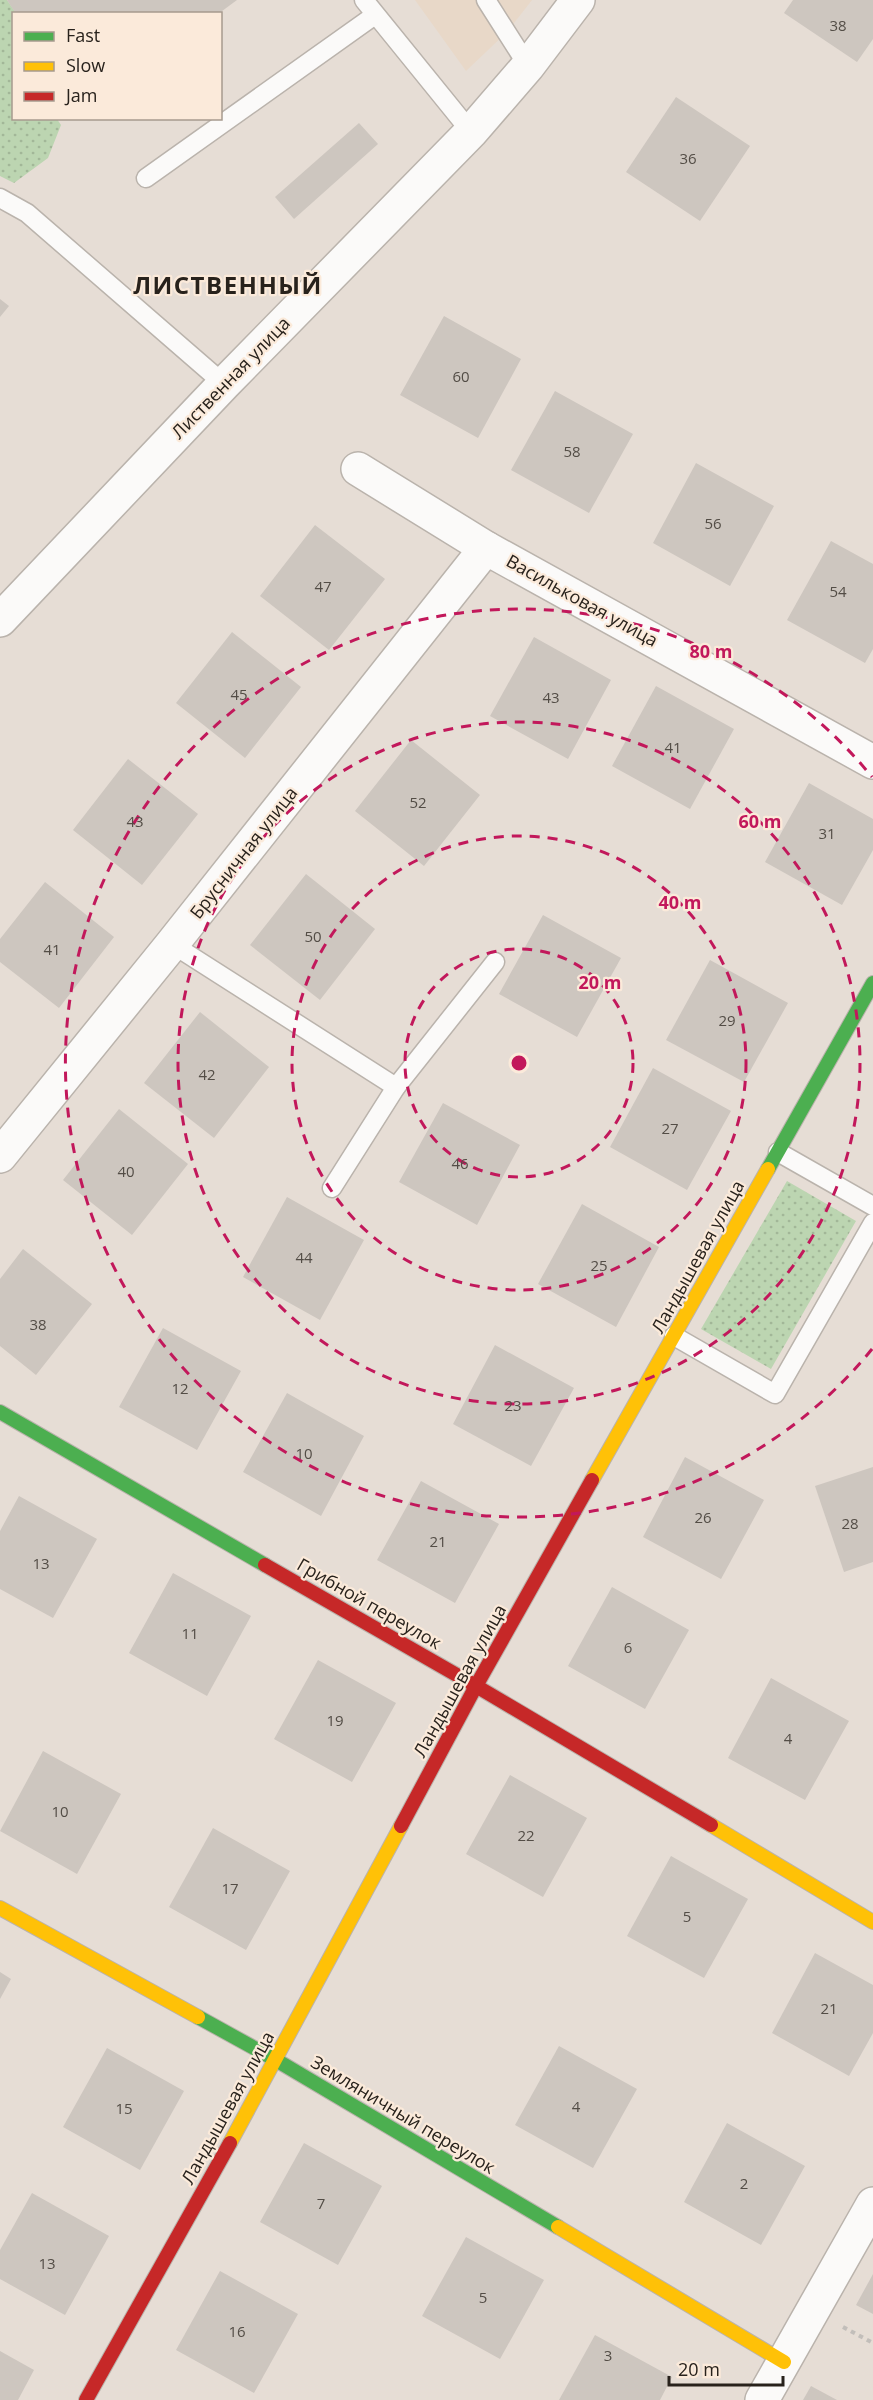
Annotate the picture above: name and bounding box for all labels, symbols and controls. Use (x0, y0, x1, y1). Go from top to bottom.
legend (12, 12, 222, 120)
house number: 38 (829, 15, 847, 35)
text: Fast (66, 23, 100, 47)
text: Slow (66, 53, 105, 77)
text: Jam (64, 83, 98, 107)
house number: 36 (679, 148, 697, 168)
district label: ЛИСТВЕННЫЙ (133, 268, 323, 301)
street label: Лиственная улица (166, 311, 295, 444)
house number: 60 (452, 366, 470, 386)
house number: 58 (563, 441, 581, 461)
house number: 56 (704, 513, 722, 533)
street label: Васильковая улица (502, 548, 663, 652)
house number: 47 (314, 576, 332, 596)
house number: 54 (829, 581, 847, 601)
text: 80 m (690, 639, 732, 663)
house number: 45 (230, 684, 248, 704)
house number: 43 (542, 687, 560, 707)
house number: 41 (664, 737, 682, 757)
street label: Брусничная улица (184, 781, 302, 923)
house number: 52 (409, 792, 427, 812)
text: 60 m (739, 809, 781, 833)
house number: 43 (126, 811, 144, 831)
house number: 31 (818, 823, 836, 843)
text: 40 m (659, 890, 701, 914)
house number: 50 (304, 926, 322, 946)
house number: 41 (43, 939, 61, 959)
text: 20 m (579, 970, 621, 994)
house number: 29 (718, 1010, 736, 1030)
centre of rings (509, 1053, 529, 1073)
house number: 42 (198, 1064, 216, 1084)
house number: 27 (661, 1118, 679, 1138)
house number: 46 (451, 1153, 469, 1173)
house number: 40 (117, 1161, 135, 1181)
street label: Ландышевая улица (645, 1176, 749, 1337)
house number: 44 (295, 1247, 313, 1267)
house number: 25 (590, 1255, 608, 1275)
house number: 38 (29, 1314, 47, 1334)
house number: 12 (171, 1378, 189, 1398)
house number: 23 (504, 1395, 522, 1415)
house number: 10 (295, 1443, 313, 1463)
house number: 26 (694, 1507, 712, 1527)
house number: 28 (841, 1513, 859, 1533)
house number: 21 (429, 1531, 447, 1551)
street label: Грибной переулок (293, 1552, 447, 1655)
house number: 13 (32, 1553, 50, 1573)
street label: Ландышевая улица (407, 1600, 511, 1761)
house number: 11 (181, 1623, 199, 1643)
house number: 6 (624, 1637, 632, 1657)
house number: 19 (326, 1710, 344, 1730)
house number: 4 (784, 1728, 793, 1748)
house number: 10 (51, 1801, 69, 1821)
house number: 22 (517, 1825, 535, 1845)
house number: 17 (221, 1878, 239, 1898)
house number: 5 (683, 1906, 691, 1926)
house number: 21 (820, 1998, 838, 2018)
street label: Ландышевая улица (175, 2027, 279, 2188)
street label: Земляничный переулок (307, 2050, 501, 2179)
house number: 4 (572, 2096, 581, 2116)
house number: 15 (115, 2098, 133, 2118)
house number: 2 (740, 2173, 748, 2193)
house number: 7 (317, 2193, 325, 2213)
house number: 13 (38, 2253, 56, 2273)
house number: 5 (479, 2287, 487, 2307)
house number: 16 (228, 2321, 246, 2341)
house number: 3 (604, 2345, 612, 2365)
scale bar (669, 2349, 783, 2387)
text: 20 m (678, 2357, 720, 2381)

